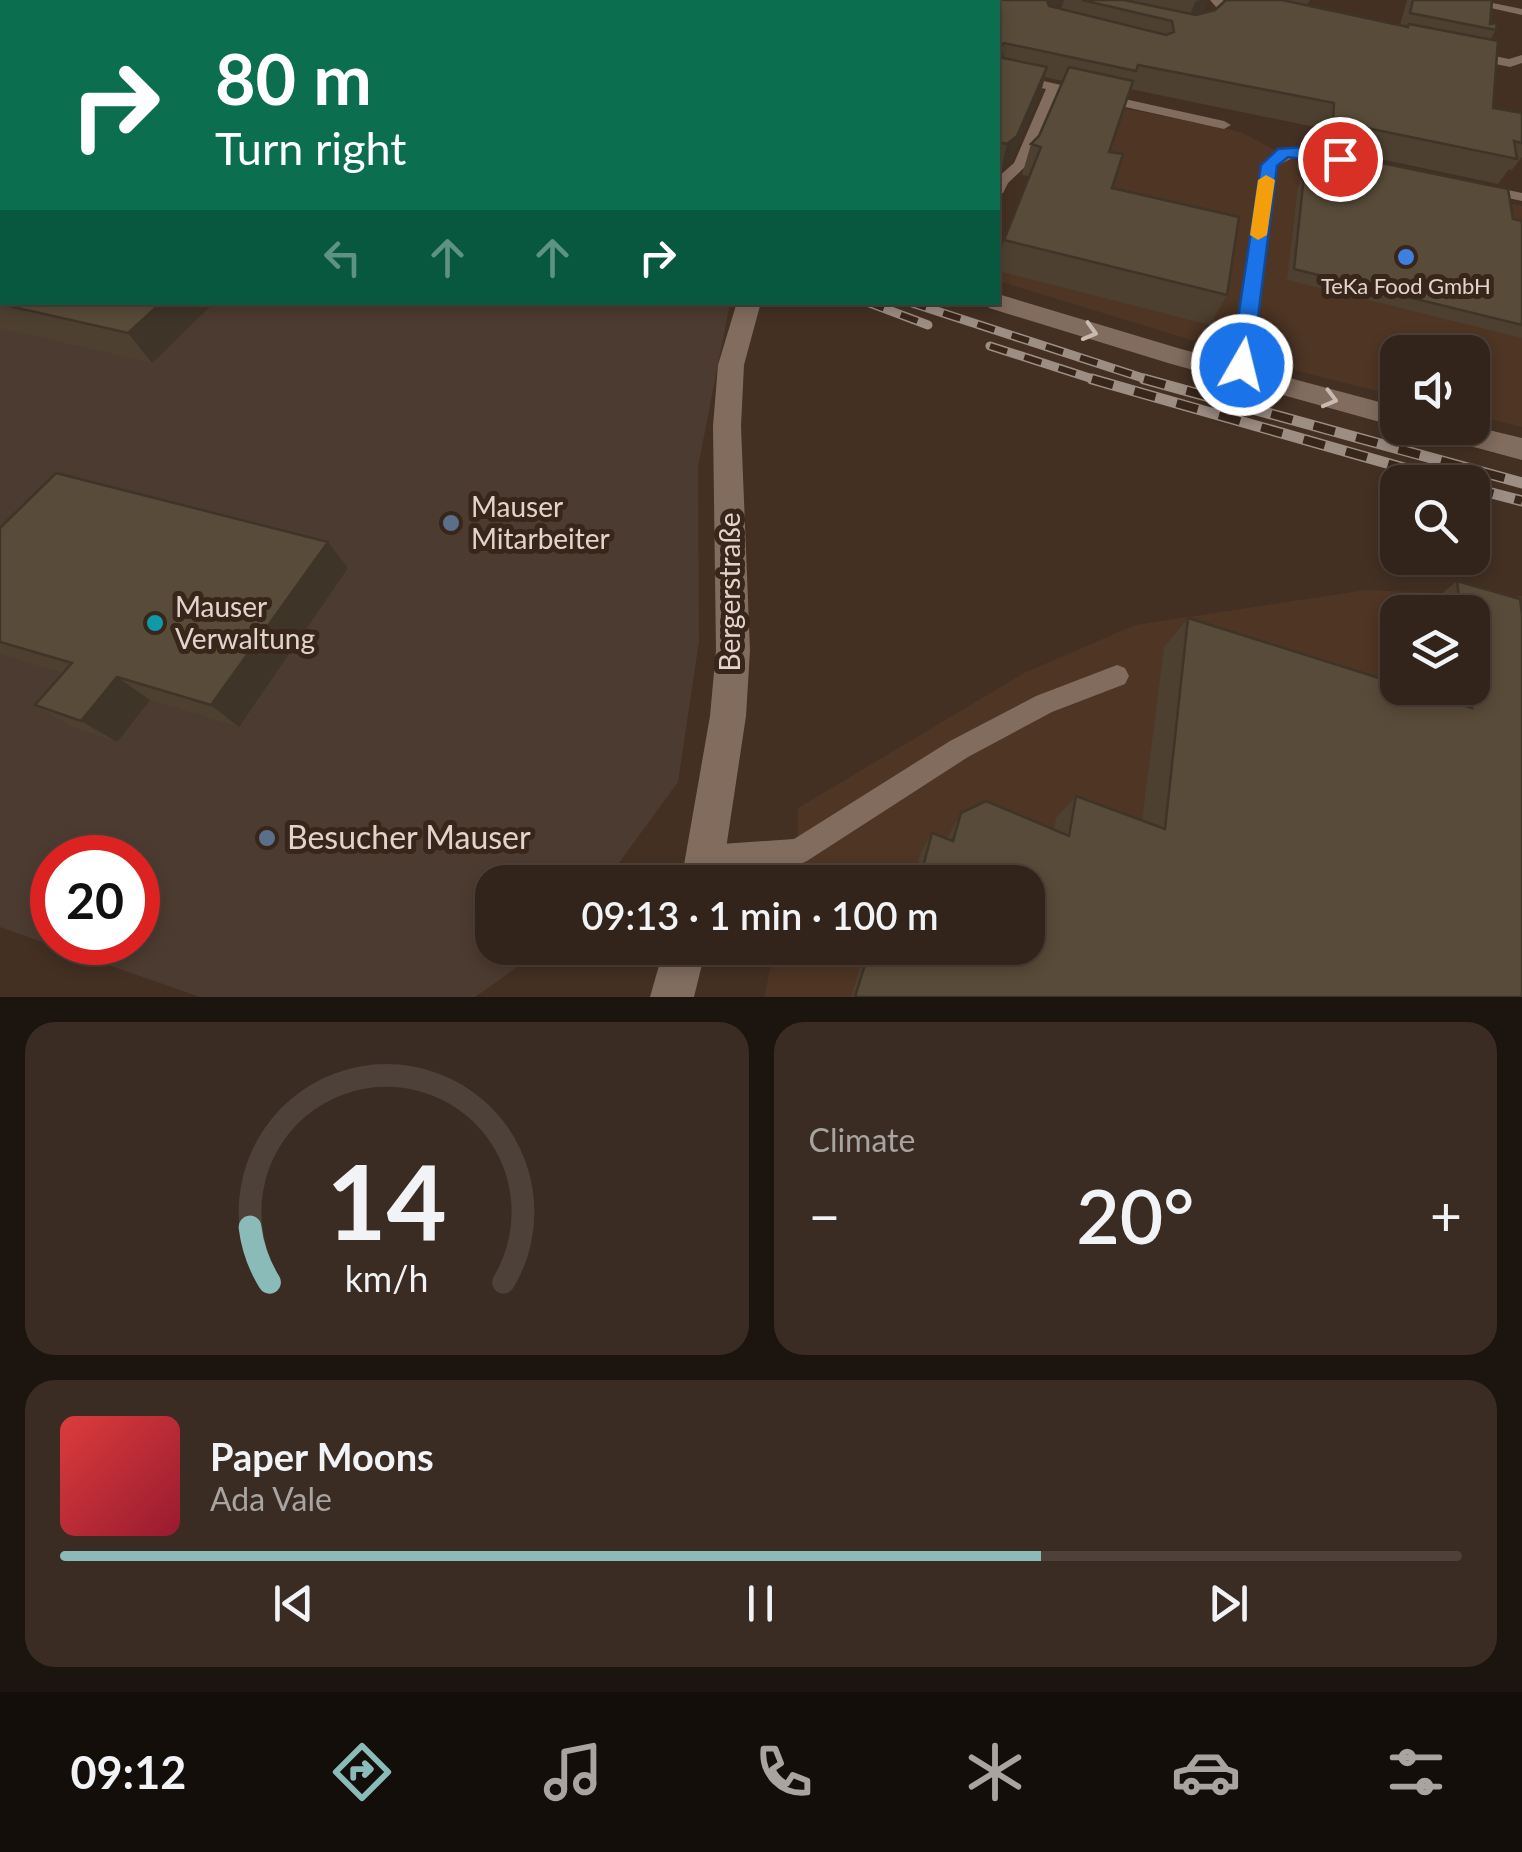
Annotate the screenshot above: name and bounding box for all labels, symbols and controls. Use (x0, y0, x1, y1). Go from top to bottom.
text: 80 m (215, 36, 372, 120)
icon: right (50, 40, 180, 170)
pin (1298, 117, 1383, 202)
text: Turn right (215, 121, 406, 175)
icon: arrive (1313, 132, 1368, 187)
icon: left (315, 230, 370, 285)
icon: ahead (420, 230, 475, 285)
icon: ahead (525, 230, 580, 285)
icon: right (630, 230, 685, 285)
marker: TeKa Food GmbH (1395, 246, 1417, 268)
place label: TeKa Food GmbH (1321, 272, 1491, 299)
position arrow (1190, 313, 1294, 417)
one-way arrow (1081, 320, 1098, 341)
map controls (1380, 335, 1490, 705)
button: sound (1380, 335, 1490, 445)
one-way arrow (1321, 388, 1338, 409)
button: search (1380, 465, 1490, 575)
place label: Mauser Mitarbeiter (471, 489, 610, 555)
marker: Mauser Mitarbeiter (440, 512, 462, 534)
street label: Bergerstraße (712, 513, 746, 671)
place label: Mauser Verwaltung (175, 589, 315, 655)
button: layers (1380, 595, 1490, 705)
marker: Mauser Verwaltung (144, 612, 166, 634)
place label: Besucher Mauser (287, 817, 531, 856)
marker: Besucher Mauser (256, 827, 278, 849)
speed limit sign: 20 (30, 835, 160, 965)
text: 09:13 · 1 min · 100 m (582, 892, 938, 938)
text: Climate (809, 1120, 915, 1159)
text: 14 (326, 1137, 447, 1262)
text: 20° (1076, 1170, 1194, 1260)
text: − (809, 1182, 840, 1248)
text: + (1430, 1182, 1462, 1248)
text: km/h (345, 1257, 429, 1300)
text: Paper Moons (210, 1433, 434, 1479)
text: Ada Vale (210, 1479, 332, 1518)
icon: previous (266, 1576, 321, 1631)
icon: pause (733, 1576, 788, 1631)
icon: next (1201, 1576, 1256, 1631)
icon: directions (327, 1737, 397, 1807)
icon: music (538, 1737, 608, 1807)
icon: phone (749, 1737, 819, 1807)
icon: climate (960, 1737, 1030, 1807)
icon: car (1171, 1737, 1241, 1807)
icon: filters (1381, 1737, 1451, 1807)
text: 09:12 (70, 1745, 186, 1799)

